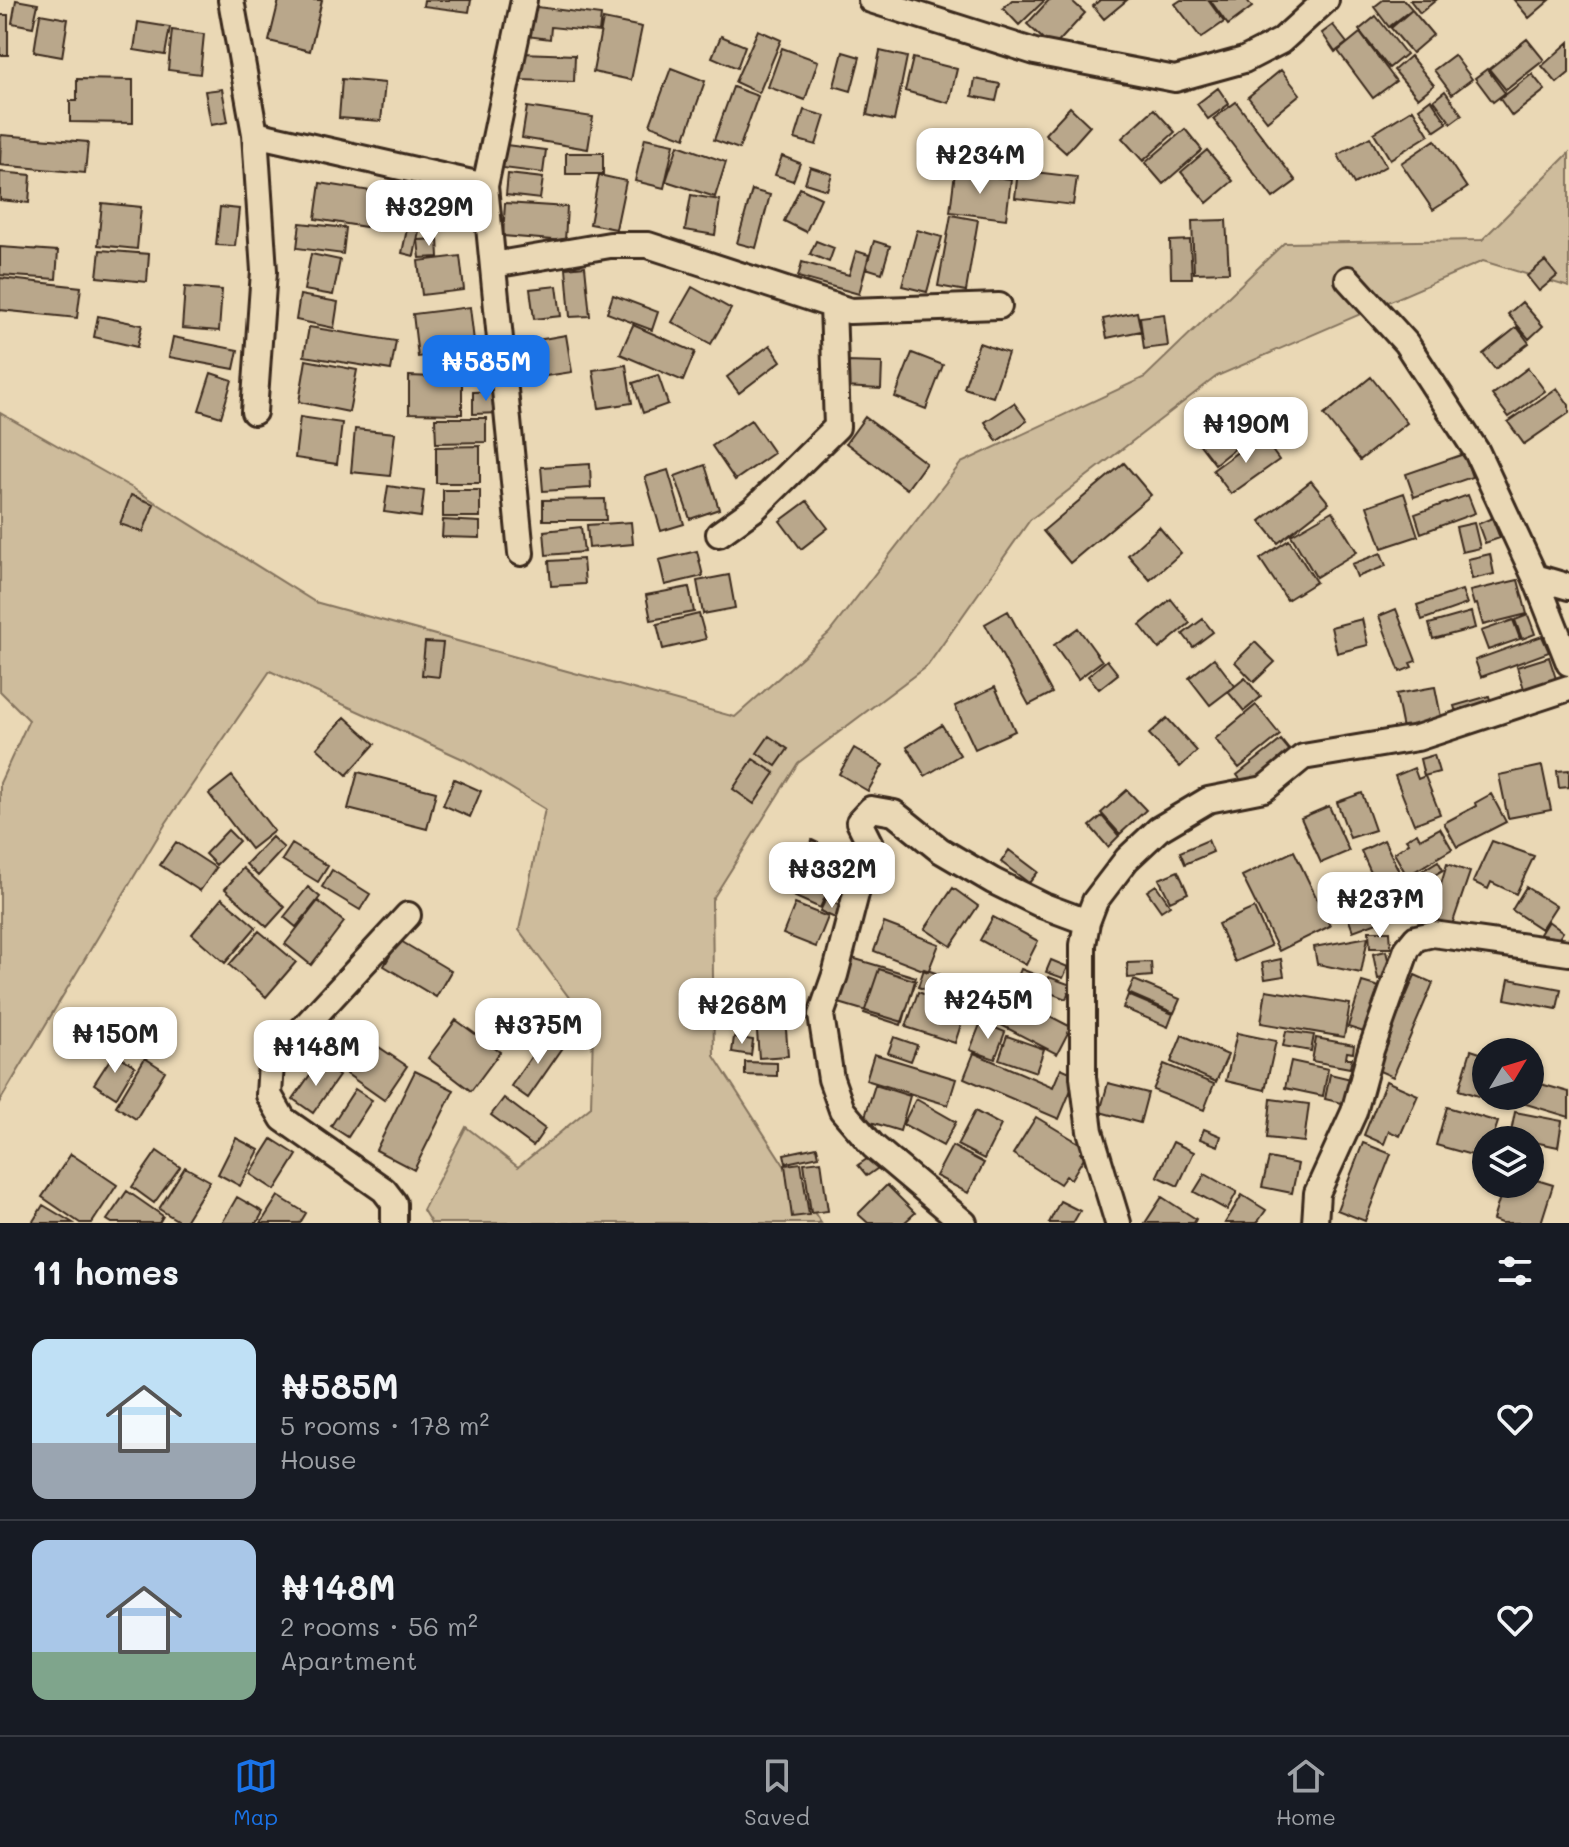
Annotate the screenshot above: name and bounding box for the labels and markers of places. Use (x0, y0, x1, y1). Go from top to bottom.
pin: ₦234M (924, 128, 1036, 196)
pin: ₦329M (373, 180, 485, 248)
pin: ₦585M (430, 335, 542, 403)
pin: ₦190M (1190, 397, 1302, 465)
pin: ₦332M (776, 842, 888, 910)
pin: ₦237M (1324, 872, 1436, 940)
pin: ₦245M (932, 973, 1044, 1041)
pin: ₦268M (686, 978, 798, 1046)
pin: ₦375M (482, 998, 594, 1066)
pin: ₦150M (59, 1007, 171, 1075)
pin: ₦148M (260, 1020, 372, 1088)

